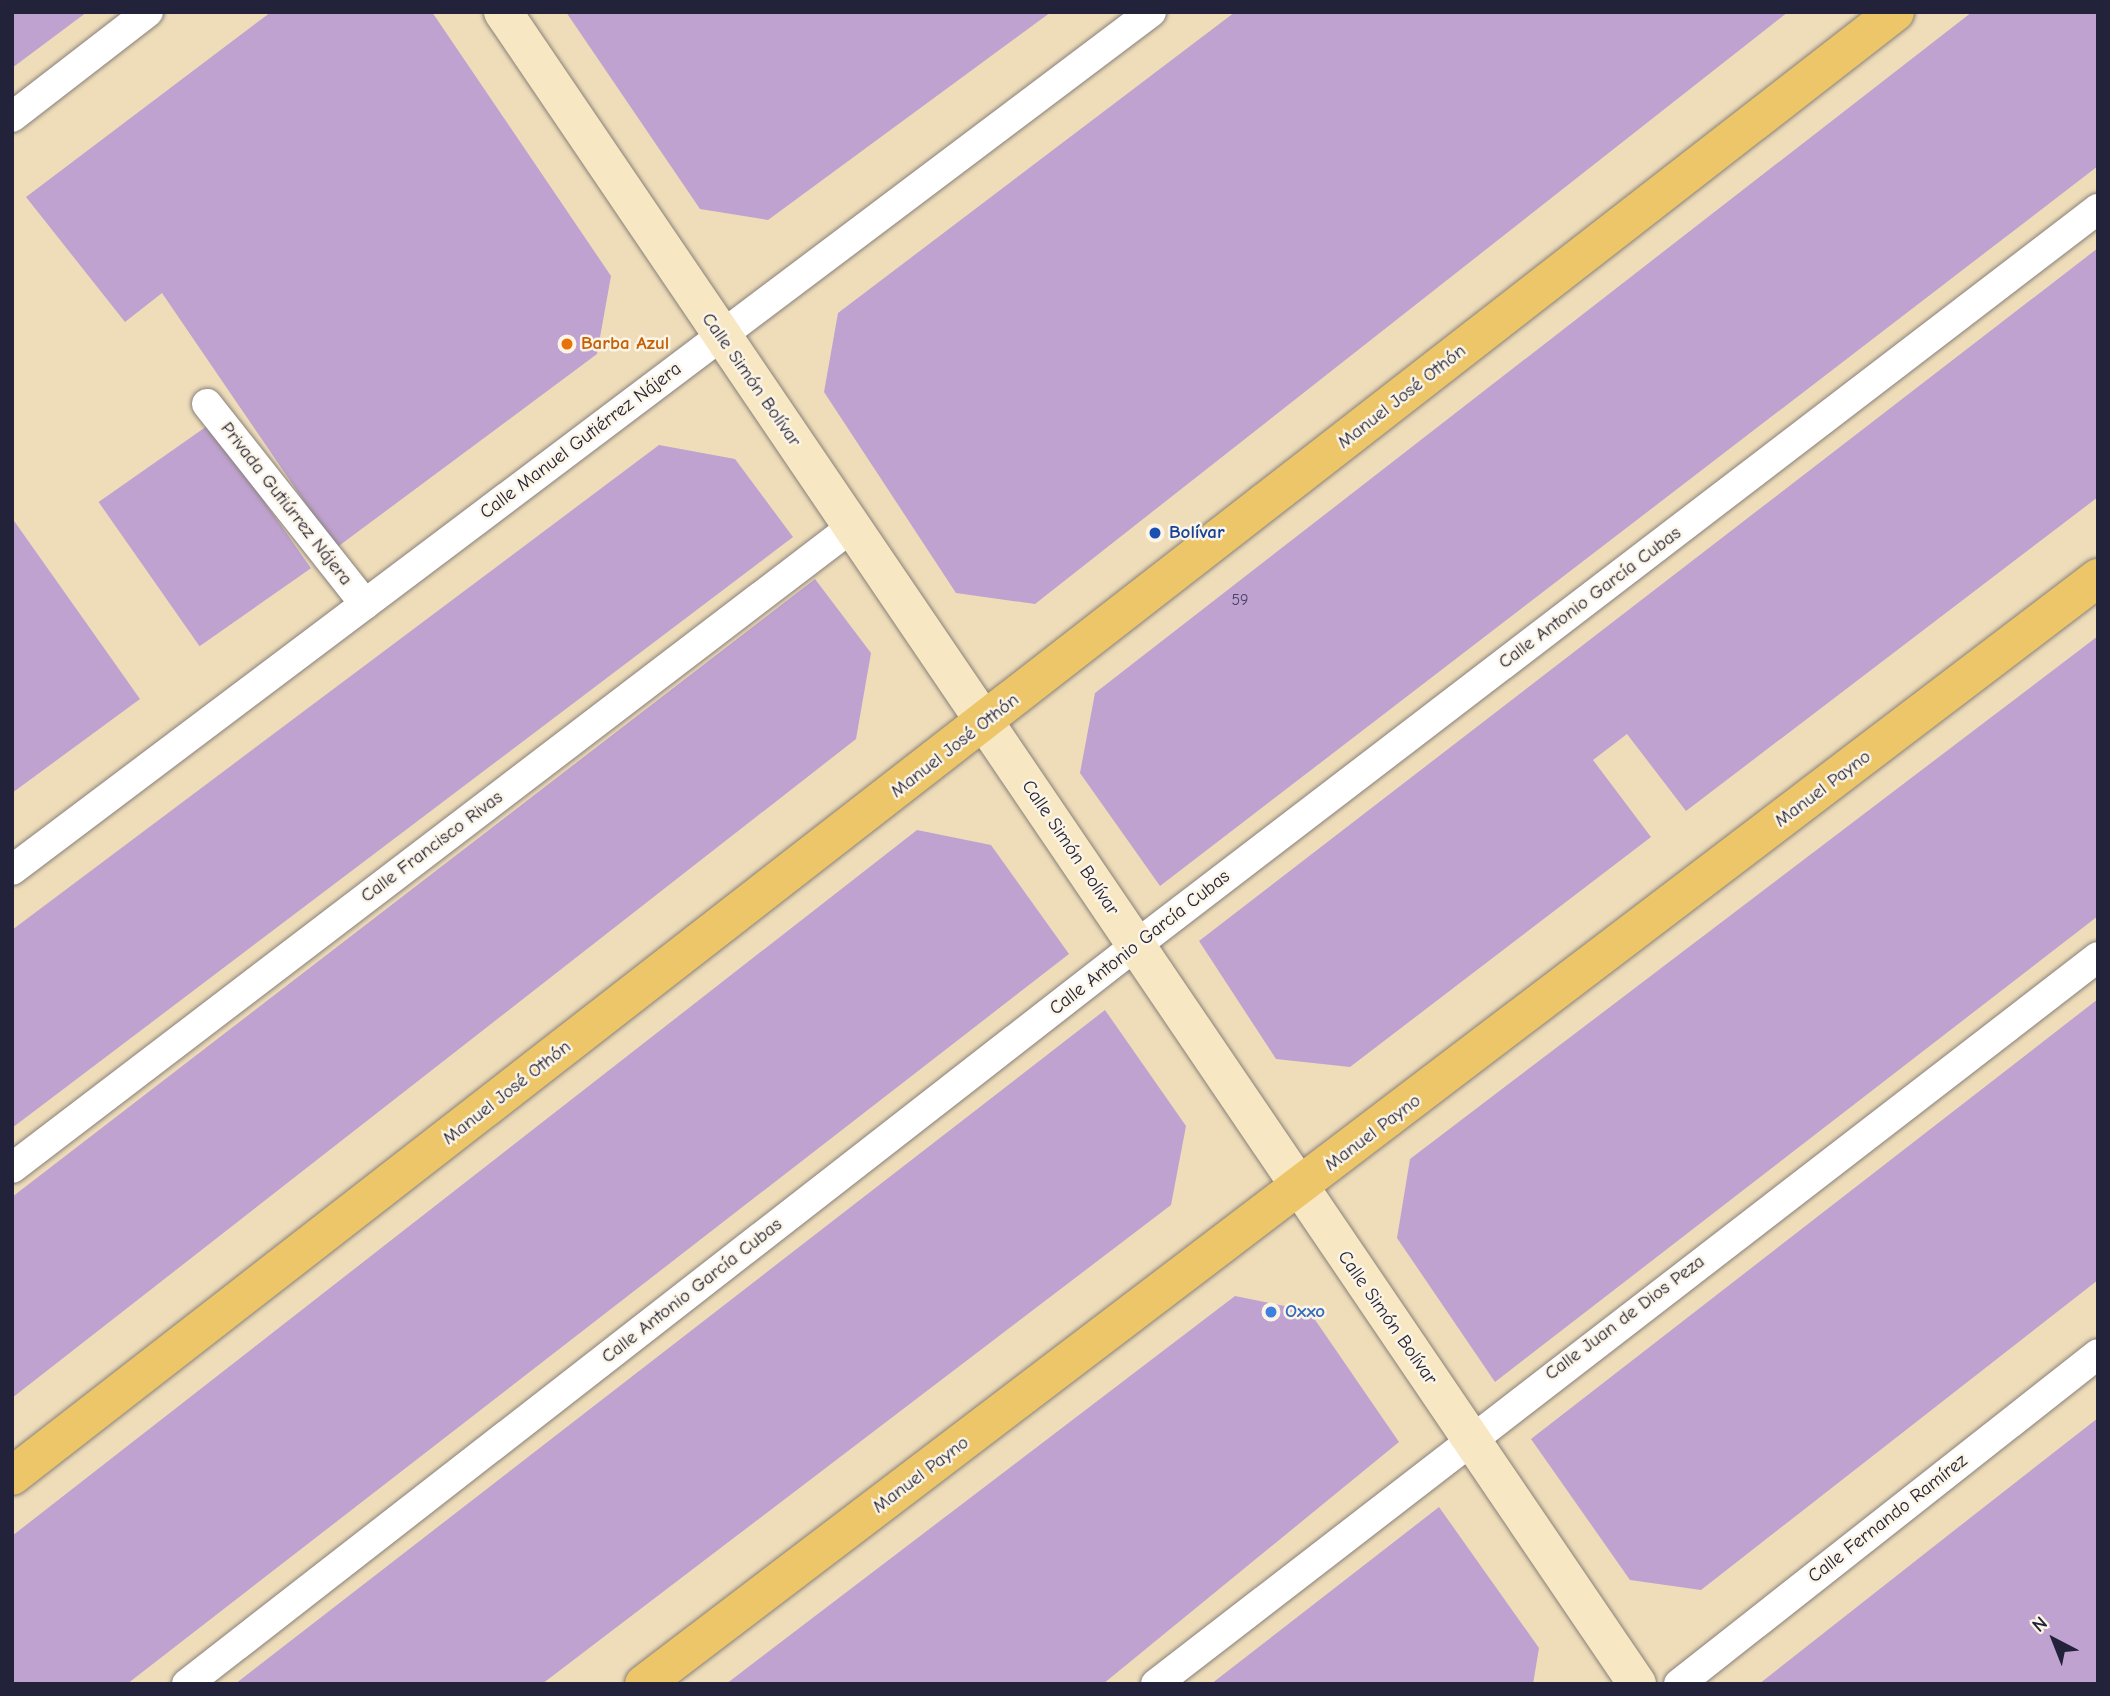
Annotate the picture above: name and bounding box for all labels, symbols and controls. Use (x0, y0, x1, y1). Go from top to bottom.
street label: Calle Simón Bolívar (696, 309, 806, 451)
place label: Barba Azul (581, 333, 669, 355)
marker: Barba Azul (559, 336, 575, 352)
street label: Manuel José Othón (1333, 340, 1471, 454)
street label: Calle Manuel Gutiérrez Nájera (476, 358, 686, 524)
street label: Privada Gutiúrrez Nájera (215, 418, 357, 590)
place label: Bolívar (1169, 522, 1225, 544)
street label: Calle Antonio García Cubas (1494, 522, 1686, 674)
marker: Bolívar (1147, 525, 1163, 541)
house number: 59 (1231, 590, 1249, 610)
street label: Manuel José Othón (886, 689, 1024, 803)
street label: Manuel Payno (1770, 745, 1876, 833)
street label: Calle Simón Bolívar (1016, 776, 1124, 920)
street label: Calle Francisco Rivas (356, 786, 508, 908)
street label: Calle Antonio García Cubas (1045, 865, 1235, 1021)
street label: Manuel José Othón (438, 1036, 576, 1150)
street label: Manuel Payno (1320, 1089, 1426, 1177)
street label: Calle Antonio García Cubas (597, 1213, 787, 1369)
street label: Calle Simón Bolívar (1332, 1247, 1442, 1389)
street label: Calle Juan de Dios Peza (1541, 1251, 1709, 1385)
place label: Oxxo (1285, 1301, 1325, 1323)
marker: Oxxo (1263, 1304, 1279, 1320)
street label: Manuel Payno (868, 1431, 974, 1519)
street label: Calle Fernando Ramírez (1804, 1450, 1972, 1588)
north arrow (2019, 1605, 2089, 1675)
text: N (2028, 1612, 2052, 1637)

